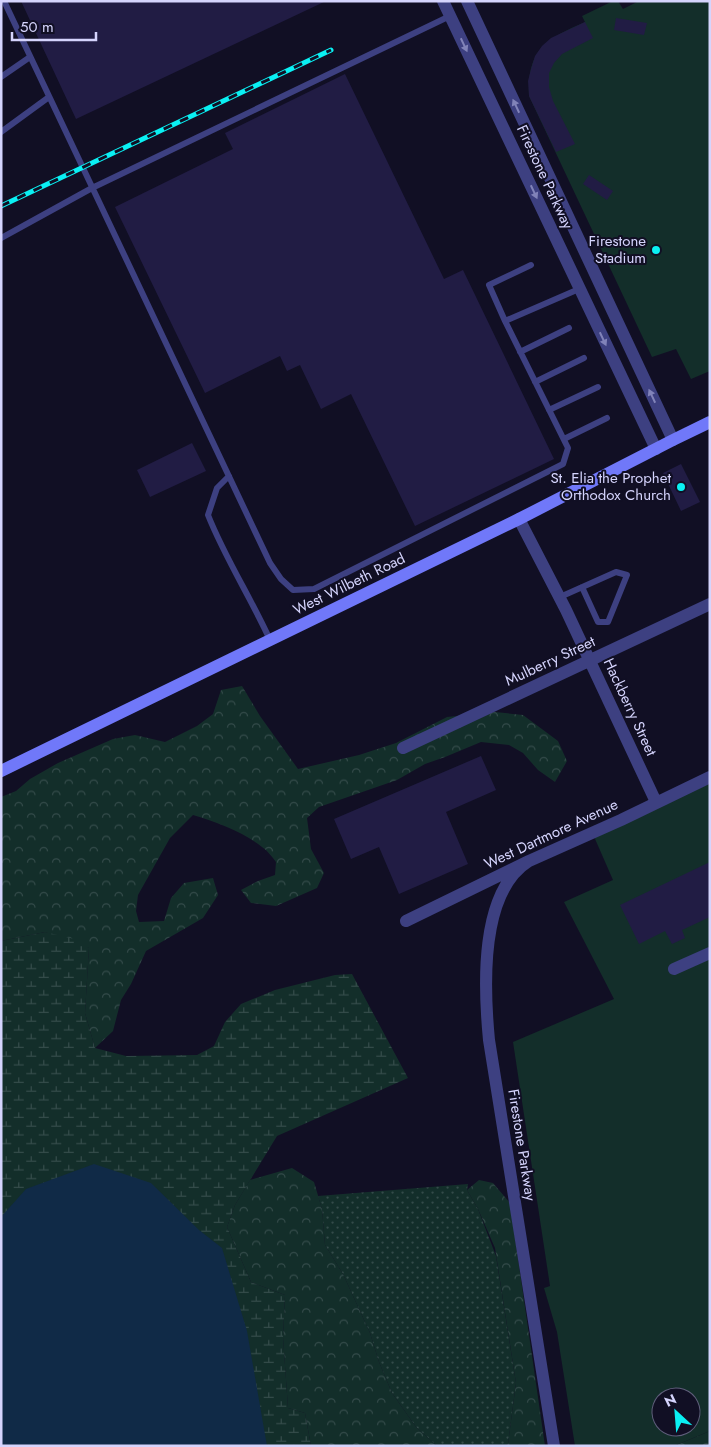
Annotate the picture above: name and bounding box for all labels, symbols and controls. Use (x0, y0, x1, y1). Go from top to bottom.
scale bar (12, 10, 96, 42)
text: 50 m (20, 16, 54, 38)
one-way arrow (460, 38, 468, 52)
one-way arrow (512, 99, 520, 113)
street label: Firestone Parkway (511, 121, 579, 233)
one-way arrow (530, 185, 538, 199)
place label: Firestone Stadium (589, 230, 646, 269)
marker: Firestone Stadium (650, 244, 662, 256)
one-way arrow (600, 332, 608, 346)
one-way arrow (648, 389, 656, 403)
place label: St. Elia the Prophet Orthodox Church (550, 467, 671, 506)
marker: St. Elia the Prophet Orthodox Church (675, 481, 687, 493)
street label: West Wilbeth Road (289, 547, 409, 621)
street label: Mulberry Street (501, 630, 599, 692)
street label: Hackberry Street (598, 654, 662, 760)
street label: West Dartmore Avenue (480, 793, 622, 875)
street label: Firestone Parkway (502, 1088, 542, 1203)
north arrow (651, 1387, 701, 1437)
text: N (661, 1389, 680, 1412)

